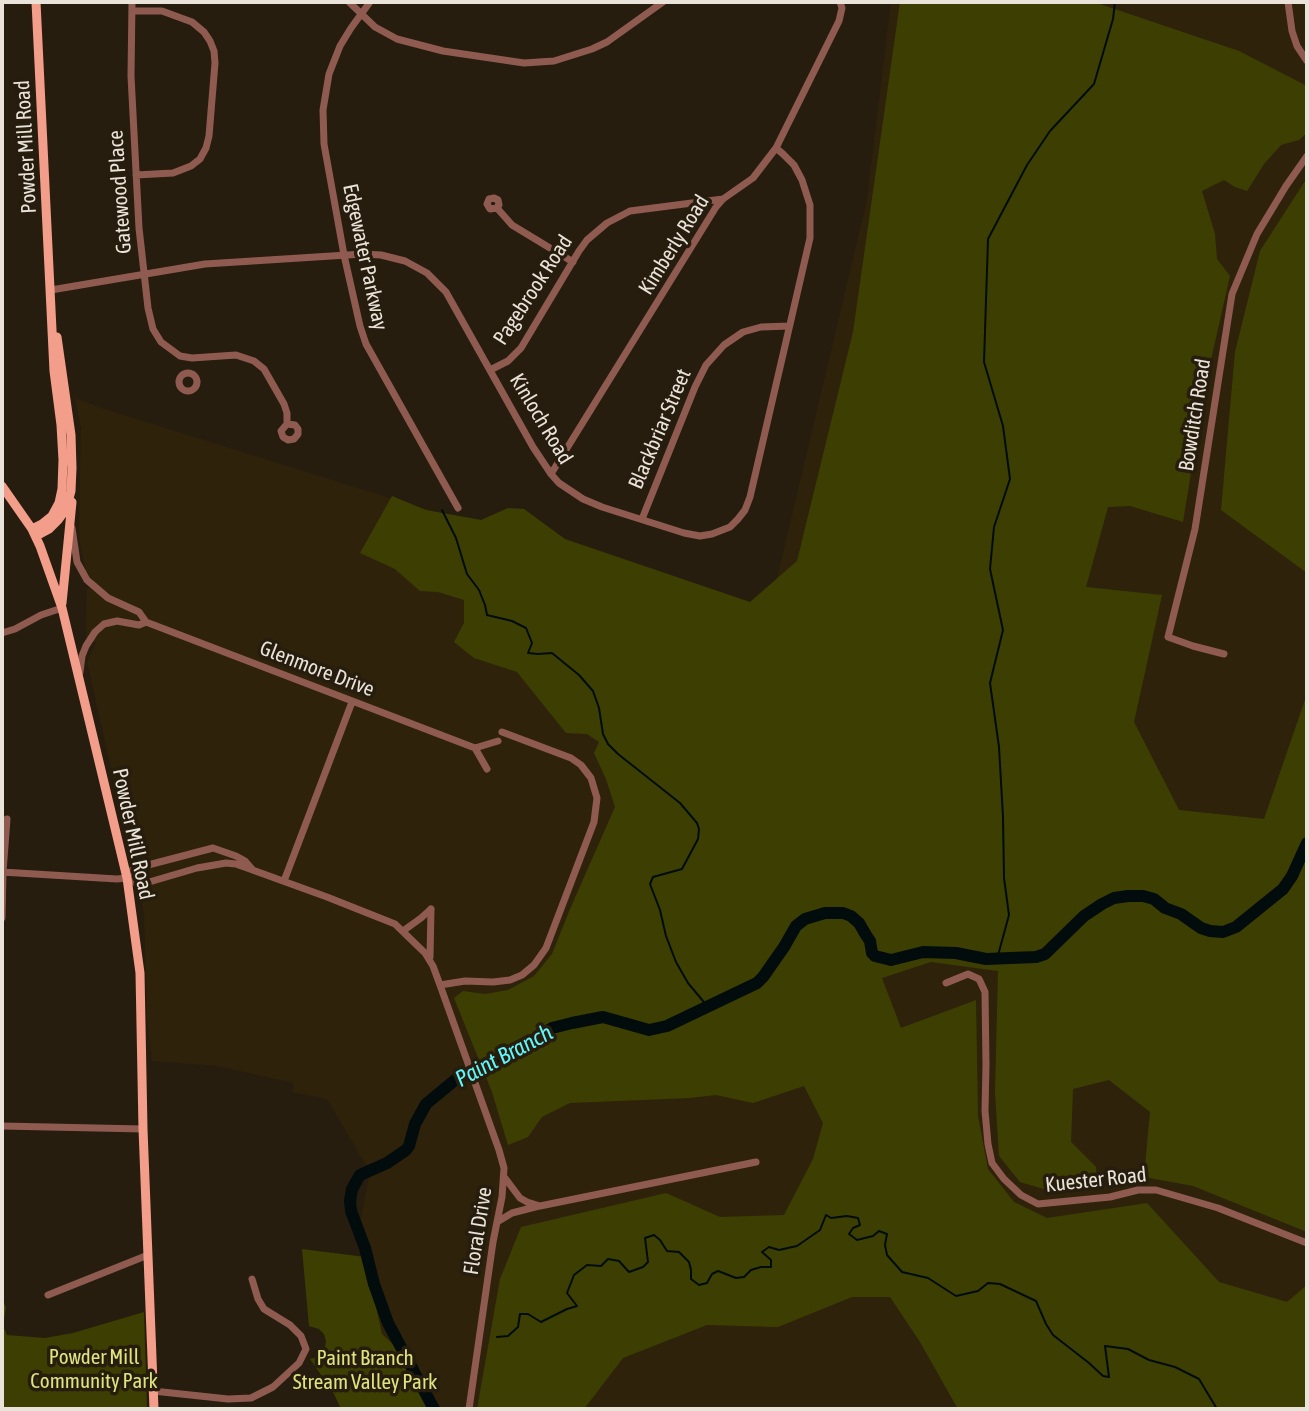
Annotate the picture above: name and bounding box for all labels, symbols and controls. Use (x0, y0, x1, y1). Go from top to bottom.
street label: Powder Mill Road (10, 80, 42, 214)
street label: Gatewood Place (103, 129, 137, 255)
street label: Edgewater Parkway (337, 181, 393, 333)
street label: Kimberly Road (633, 190, 715, 300)
street label: Pagebrook Road (488, 230, 578, 350)
street label: Bowditch Road (1174, 357, 1216, 473)
street label: Blackbriar Street (623, 365, 697, 493)
street label: Kinloch Road (504, 369, 578, 469)
street label: Glenmore Drive (256, 636, 378, 702)
street label: Powder Mill Road (107, 766, 159, 902)
water label: Paint Branch (451, 1019, 557, 1093)
street label: Kuester Road (1044, 1162, 1148, 1198)
street label: Floral Drive (459, 1185, 497, 1277)
park label: Powder Mill Community Park (30, 1344, 158, 1394)
park label: Paint Branch Stream Valley Park (293, 1345, 437, 1395)

